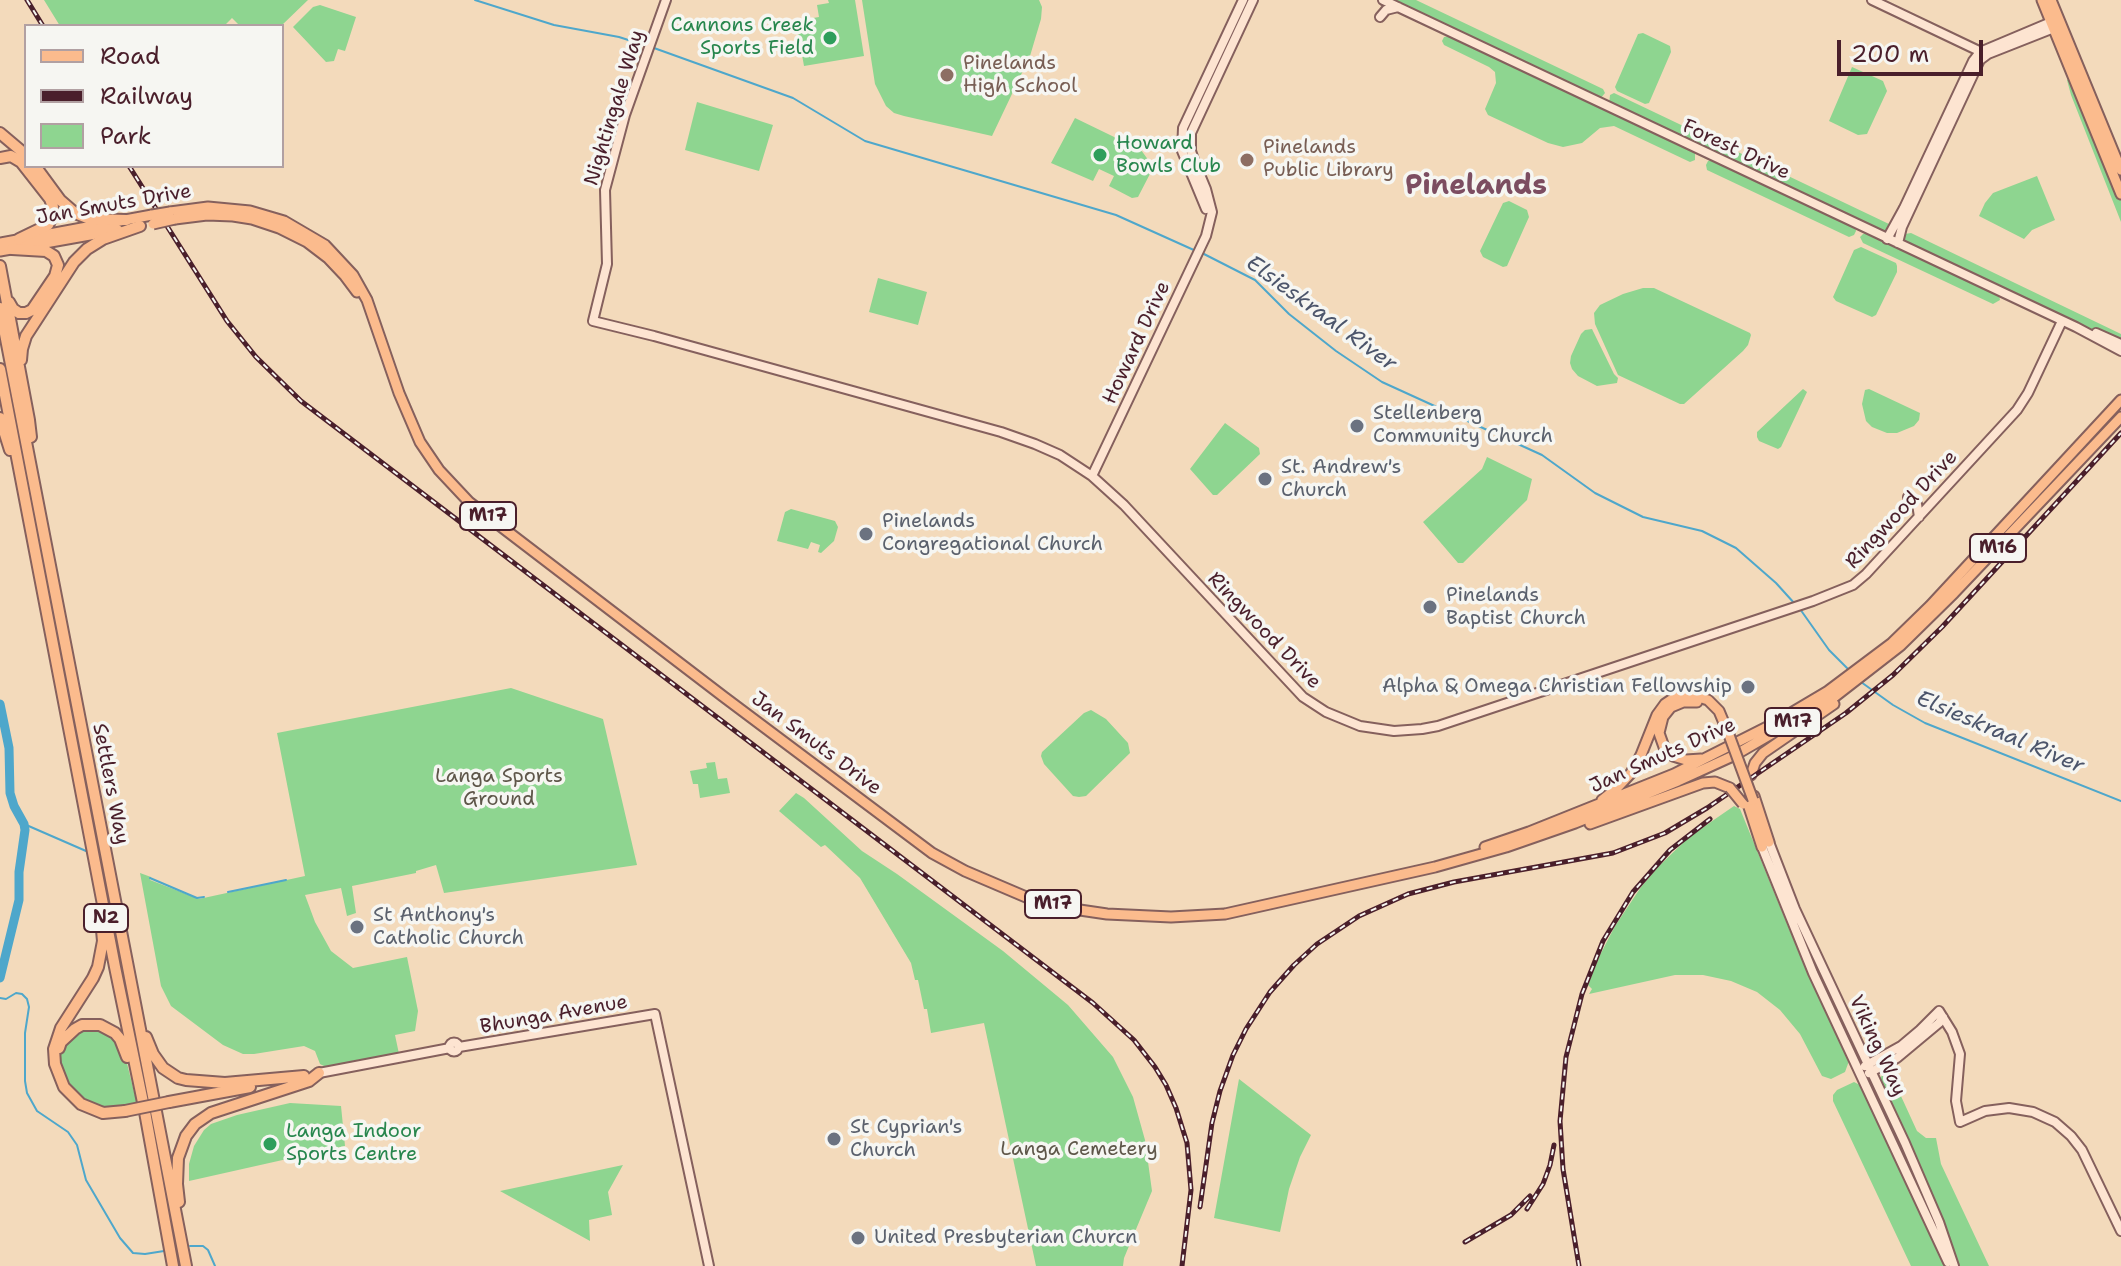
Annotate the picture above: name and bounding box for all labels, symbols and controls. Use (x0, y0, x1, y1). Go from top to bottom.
place label: Cannons Creek Sports Field (671, 14, 814, 61)
legend (24, 24, 284, 168)
scale bar (1841, 24, 1987, 74)
street label: Nightingale Way (580, 27, 650, 189)
marker: Cannons Creek Sports Field (821, 29, 839, 47)
text: 200 m (1851, 38, 1929, 70)
text: Road (100, 40, 160, 72)
place label: Pinelands High School (963, 52, 1077, 99)
marker: Pinelands High School (938, 66, 956, 84)
text: Railway (100, 80, 193, 112)
street label: Forest Drive (1678, 115, 1794, 185)
text: Park (100, 120, 152, 152)
place label: Howard Bowls Club (1116, 132, 1221, 179)
place label: Pinelands Public Library (1263, 136, 1394, 183)
marker: Howard Bowls Club (1091, 146, 1109, 164)
marker: Pinelands Public Library (1238, 151, 1256, 169)
district label: Pinelands (1405, 170, 1547, 204)
street label: Jan Smuts Drive (35, 180, 193, 230)
water label: Elsieskraal River (1240, 250, 1402, 378)
street label: Howard Drive (1098, 278, 1176, 408)
place label: Stellenberg Community Church (1373, 402, 1553, 449)
marker: Stellenberg Community Church (1348, 417, 1366, 435)
street label: Ringwood Drive (1841, 446, 1963, 574)
place label: St. Andrew's Church (1281, 456, 1402, 503)
marker: St. Andrew's Church (1256, 470, 1274, 488)
road number: M17 (460, 502, 516, 530)
place label: Pinelands Congregational Church (882, 510, 1103, 557)
marker: Pinelands Congregational Church (857, 525, 875, 543)
road number: M16 (1970, 534, 2026, 562)
street label: Ringwood Drive (1202, 568, 1326, 694)
place label: Pinelands Baptist Church (1446, 584, 1586, 631)
marker: Pinelands Baptist Church (1421, 598, 1439, 616)
place label: Alpha & Omega Christian Fellowship (1382, 675, 1732, 699)
marker: Alpha & Omega Christian Fellowship (1739, 678, 1757, 696)
water label: Elsieskraal River (1912, 686, 2088, 780)
street label: Jan Smuts Drive (746, 687, 886, 801)
road number: M17 (1765, 708, 1821, 736)
street label: Jan Smuts Drive (1586, 713, 1740, 799)
street label: Settlers Way (86, 721, 134, 847)
park label: Langa Sports Ground (435, 765, 563, 812)
road number: M17 (1025, 890, 1081, 918)
road number: N2 (84, 904, 128, 932)
place label: St Anthony's Catholic Church (373, 904, 524, 951)
marker: St Anthony's Catholic Church (348, 918, 366, 936)
street label: Bhunga Avenue (478, 990, 630, 1040)
street label: Viking Way (1843, 992, 1911, 1100)
place label: St Cyprian's Church (850, 1116, 962, 1163)
place label: Langa Indoor Sports Centre (286, 1120, 421, 1167)
marker: St Cyprian's Church (825, 1130, 843, 1148)
marker: Langa Indoor Sports Centre (261, 1135, 279, 1153)
park label: Langa Cemetery (1000, 1138, 1158, 1162)
place label: United Presbyterian Churcn (874, 1226, 1137, 1250)
marker: United Presbyterian Churcn (849, 1229, 867, 1247)

